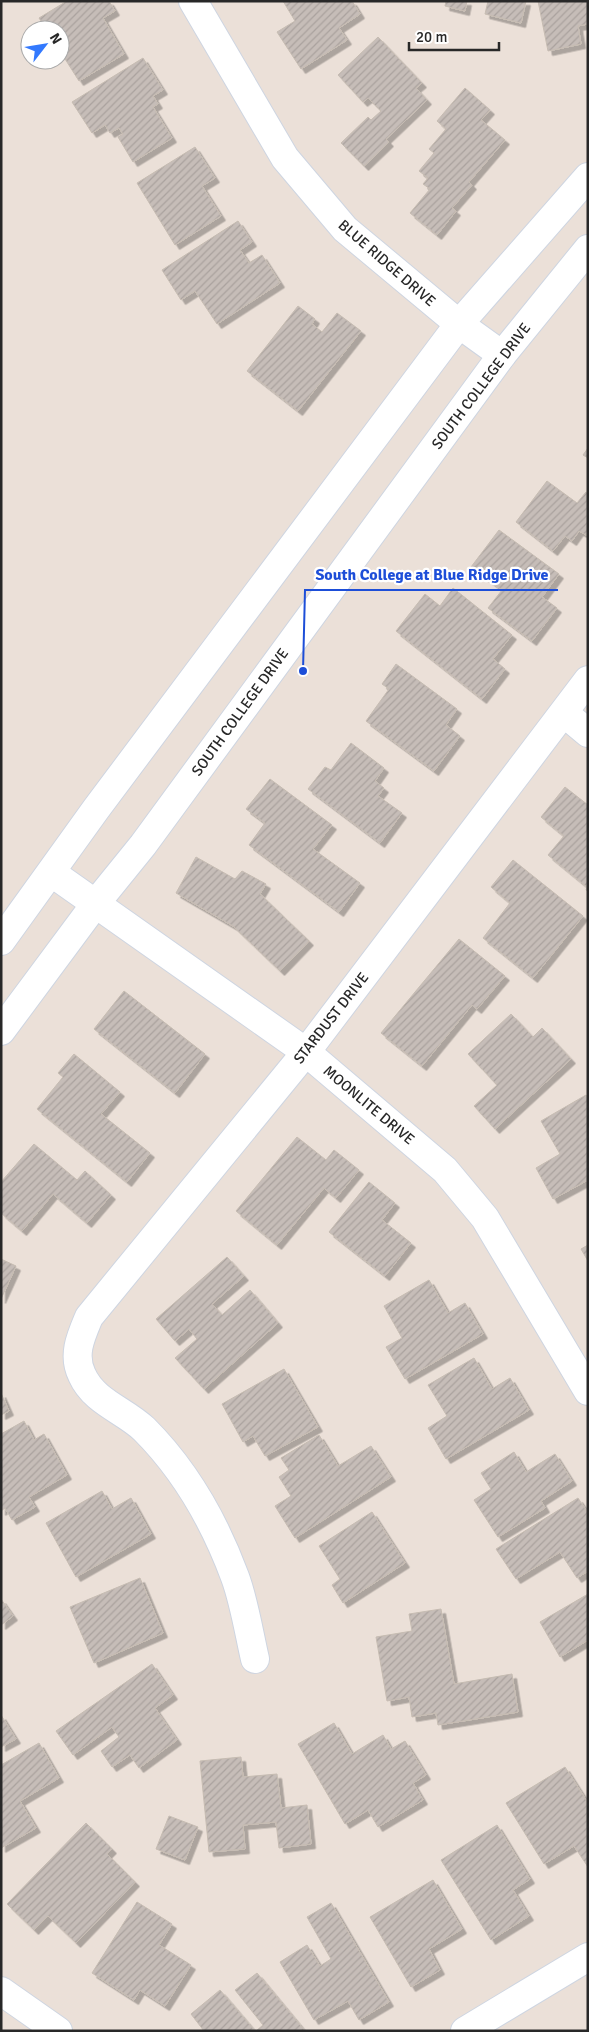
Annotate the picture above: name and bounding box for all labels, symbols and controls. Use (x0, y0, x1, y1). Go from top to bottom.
north arrow (20, 20, 70, 70)
scale bar (409, 20, 499, 52)
text: 20 m (416, 28, 447, 46)
text: N (46, 30, 66, 47)
street label: BLUE RIDGE DRIVE (335, 216, 439, 310)
street label: SOUTH COLLEGE DRIVE (428, 319, 534, 453)
callout: South College at Blue Ridge Drive (305, 559, 558, 590)
text: South College at Blue Ridge Drive (315, 565, 549, 585)
street label: SOUTH COLLEGE DRIVE (188, 645, 292, 779)
street label: STARDUST DRIVE (290, 969, 372, 1067)
street label: MOONLITE DRIVE (320, 1062, 418, 1148)

